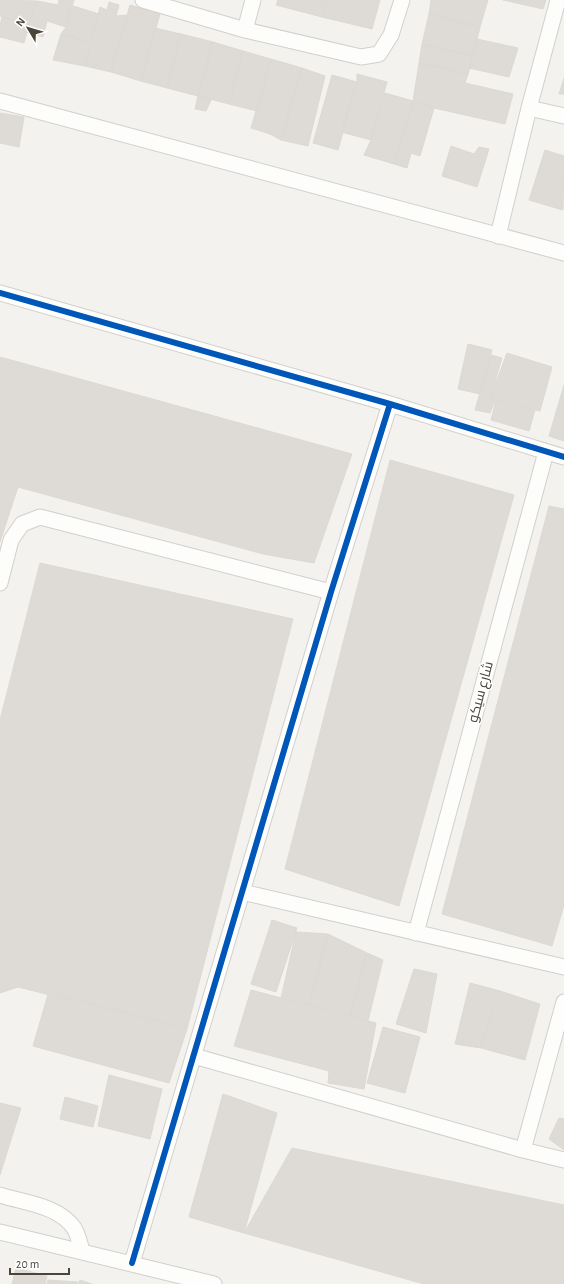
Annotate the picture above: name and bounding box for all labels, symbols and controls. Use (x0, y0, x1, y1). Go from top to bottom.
north arrow (8, 8, 48, 48)
text: N (14, 16, 27, 29)
street label: شارع سيكو (466, 660, 497, 724)
scale bar (10, 1250, 69, 1276)
text: 20 m (16, 1258, 39, 1270)

